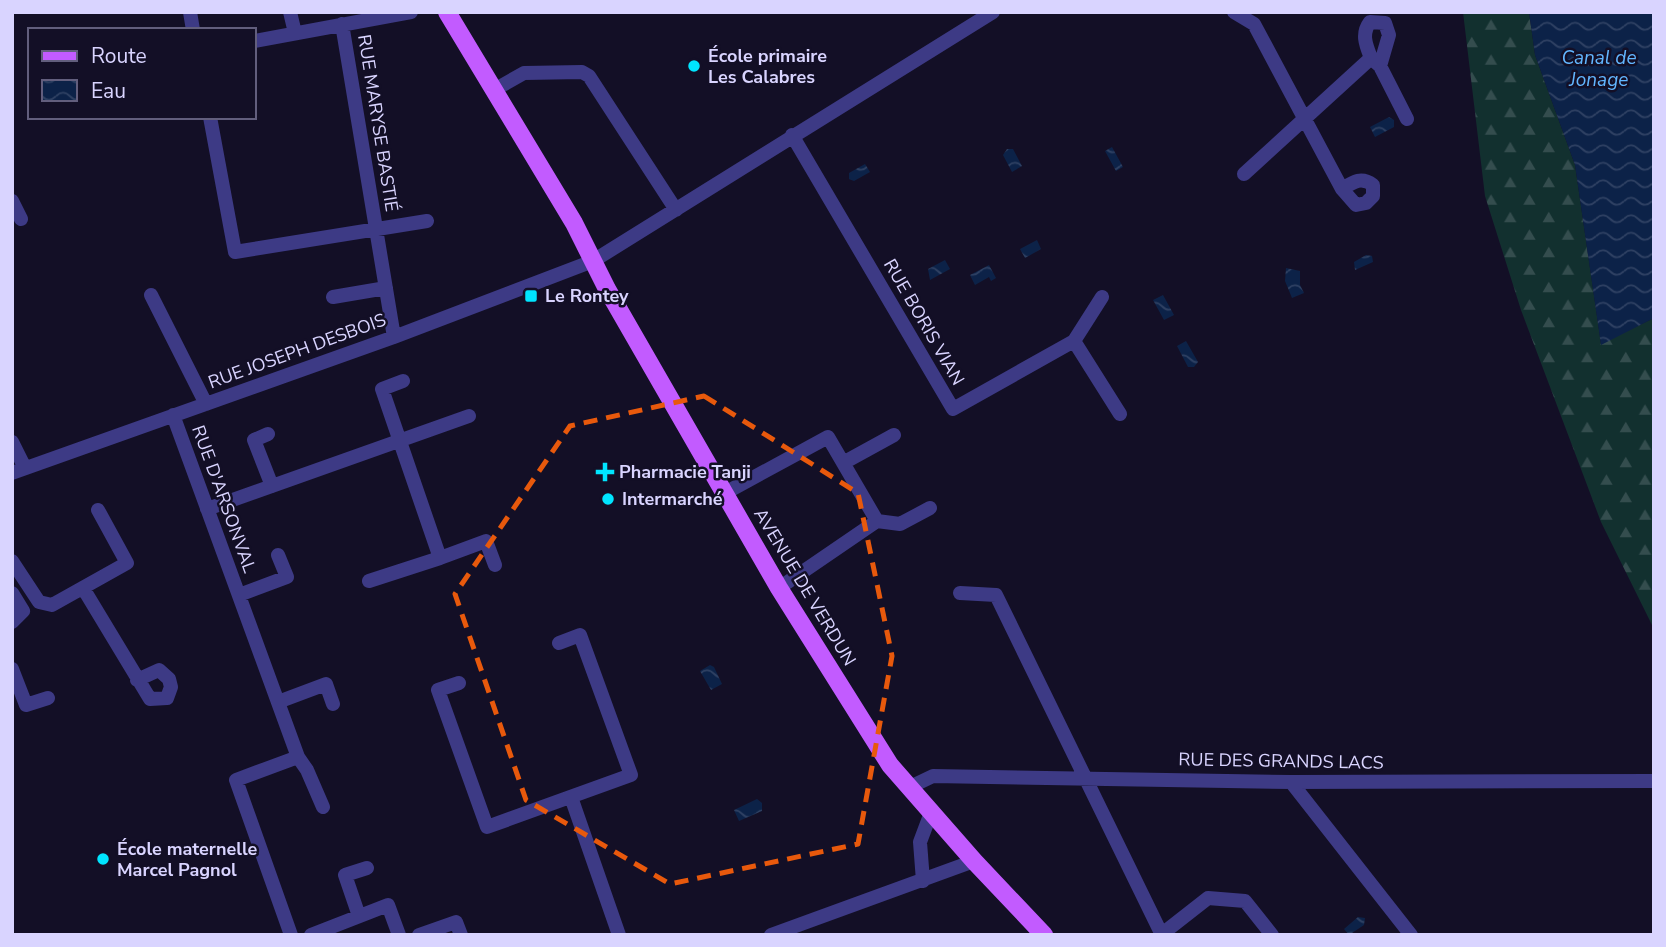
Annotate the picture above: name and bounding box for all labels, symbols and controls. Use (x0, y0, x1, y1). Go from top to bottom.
legend (28, 28, 256, 119)
street label: RUE MARYSE BASTIÉ (352, 33, 404, 213)
text: Route (91, 42, 147, 70)
place label: École primaire Les Calabres (708, 44, 827, 89)
water label: Canal de Jonage (1561, 45, 1637, 93)
marker: École primaire Les Calabres (686, 58, 702, 74)
text: Eau (91, 77, 126, 105)
street label: RUE BORIS VIAN (878, 254, 970, 390)
place label: Le Rontey (545, 284, 629, 308)
marker: Le Rontey (523, 288, 539, 304)
street label: RUE JOSEPH DESBOIS (205, 308, 389, 394)
street label: RUE D'ARSONVAL (186, 422, 262, 576)
place label: Pharmacie Tanji (619, 460, 751, 484)
marker: Pharmacie Tanji (597, 464, 613, 480)
place label: Intermarché (622, 487, 723, 511)
marker: Intermarché (600, 491, 616, 507)
street label: AVENUE DE VERDUN (748, 504, 862, 670)
street label: RUE DES GRANDS LACS (1178, 747, 1384, 775)
place label: École maternelle Marcel Pagnol (117, 837, 258, 882)
marker: École maternelle Marcel Pagnol (95, 851, 111, 867)

